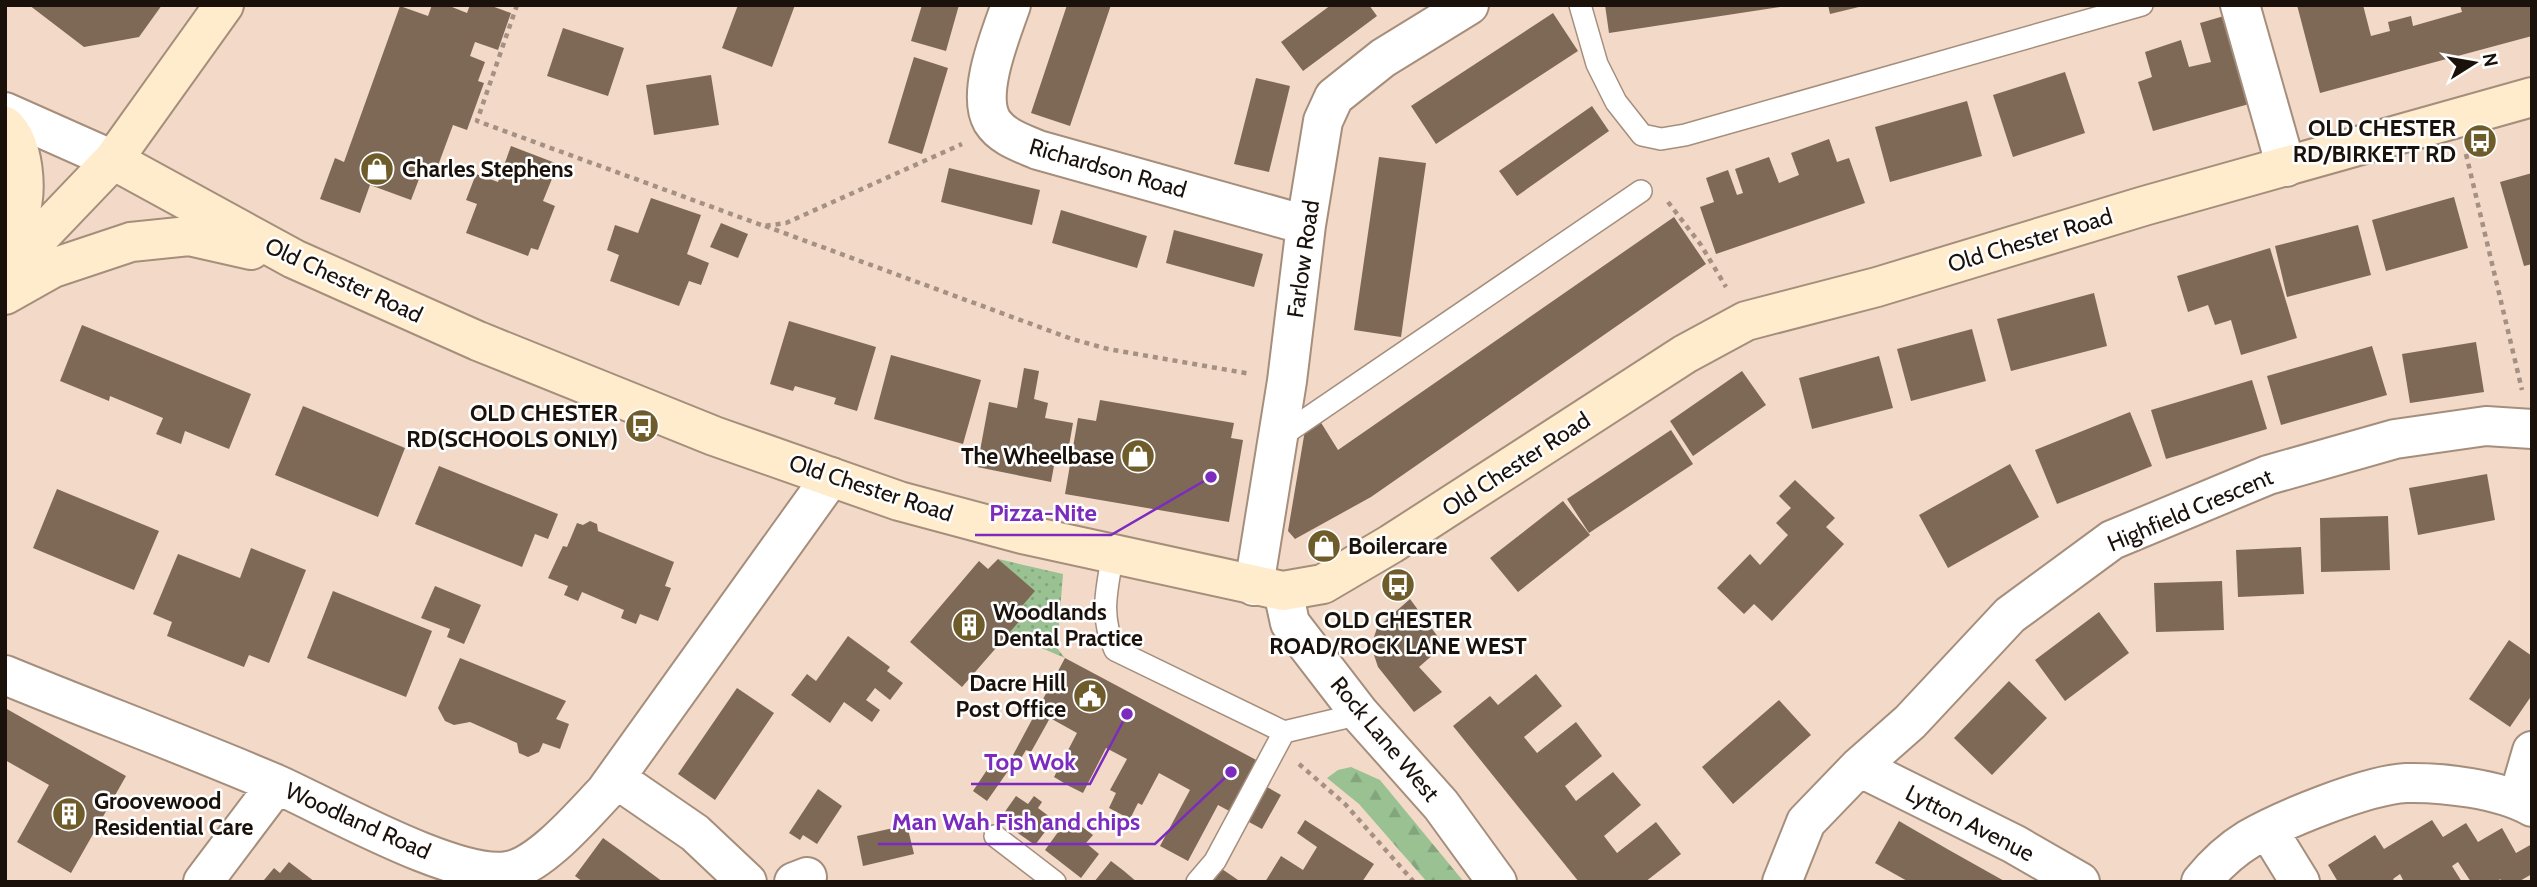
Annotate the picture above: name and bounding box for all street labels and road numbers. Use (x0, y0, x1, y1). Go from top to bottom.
street label: Richardson Road (1026, 132, 1190, 204)
street label: Farlow Road (1281, 198, 1325, 320)
street label: Old Chester Road (1944, 202, 2116, 278)
street label: Old Chester Road (261, 231, 427, 329)
street label: Old Chester Road (1437, 406, 1595, 522)
street label: Old Chester Road (786, 448, 956, 528)
street label: Highfield Crescent (2103, 462, 2277, 557)
street label: Rock Lane West (1325, 671, 1445, 807)
street label: Woodland Road (281, 776, 435, 866)
street label: Lytton Avenue (1901, 779, 2039, 867)

